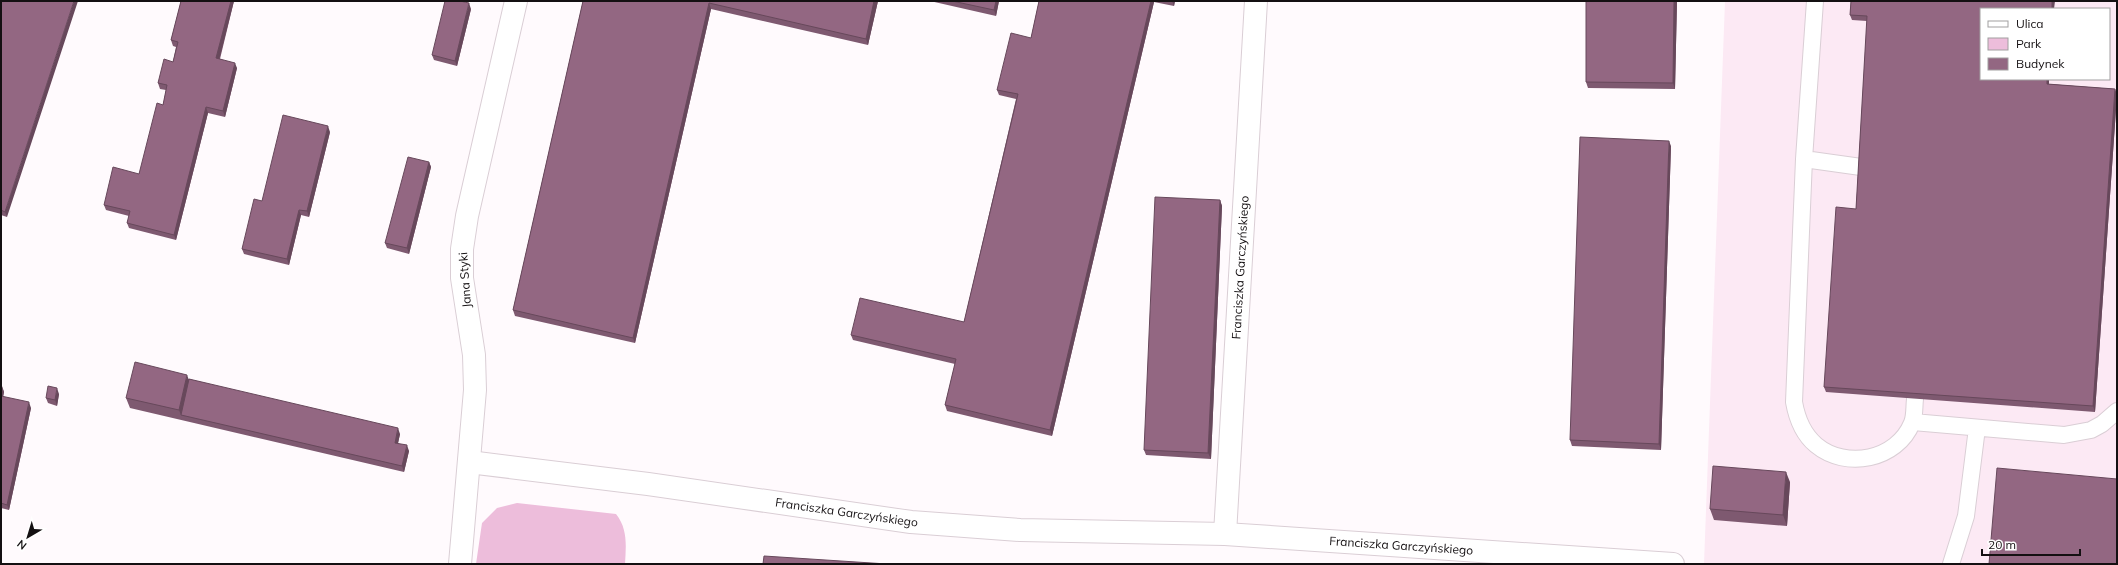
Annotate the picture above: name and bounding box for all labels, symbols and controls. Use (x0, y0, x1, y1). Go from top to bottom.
legend (1980, 8, 2110, 80)
text: Ulica (2016, 16, 2044, 31)
text: Park (2016, 36, 2042, 51)
text: Budynek (2016, 56, 2065, 71)
street label: Franciszka Garczyńskiego (1228, 195, 1252, 340)
street label: Jana Styki (455, 252, 474, 308)
street label: Franciszka Garczyńskiego (774, 494, 919, 529)
north arrow (8, 517, 48, 557)
scale bar (1982, 531, 2080, 557)
street label: Franciszka Garczyńskiego (1329, 533, 1474, 558)
text: N (14, 537, 29, 553)
text: 20 m (1988, 537, 2016, 552)

